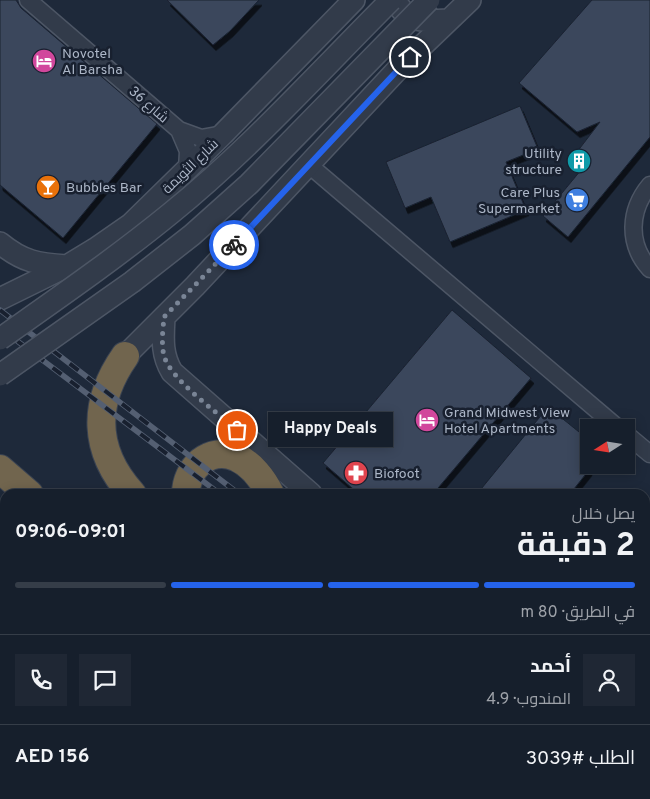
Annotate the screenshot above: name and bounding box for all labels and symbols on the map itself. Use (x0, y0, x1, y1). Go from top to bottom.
pin (389, 36, 431, 78)
place label: Novotel Al Barsha (62, 46, 123, 79)
hotel icon: Novotel Al Barsha (31, 48, 57, 74)
street label: شارع 36 (125, 83, 171, 127)
street label: شارع الثويمة (159, 136, 223, 198)
place label: Utility structure (505, 146, 562, 179)
building icon: Utility structure (566, 148, 592, 174)
bar icon: Bubbles Bar (35, 174, 61, 200)
place label: Bubbles Bar (66, 180, 143, 197)
place label: Care Plus Supermarket (478, 185, 560, 218)
supermarket icon: Care Plus Supermarket (564, 187, 590, 213)
courier (209, 220, 259, 270)
place label: Grand Midwest View Hotel Apartments (444, 405, 570, 438)
hotel icon: Grand Midwest View Hotel Apartments (414, 407, 440, 433)
pin (216, 409, 258, 451)
callout: Happy Deals (267, 412, 392, 448)
north arrow (580, 419, 635, 474)
pharmacy icon: Biofoot (343, 460, 369, 486)
place label: Biofoot (374, 466, 420, 483)

